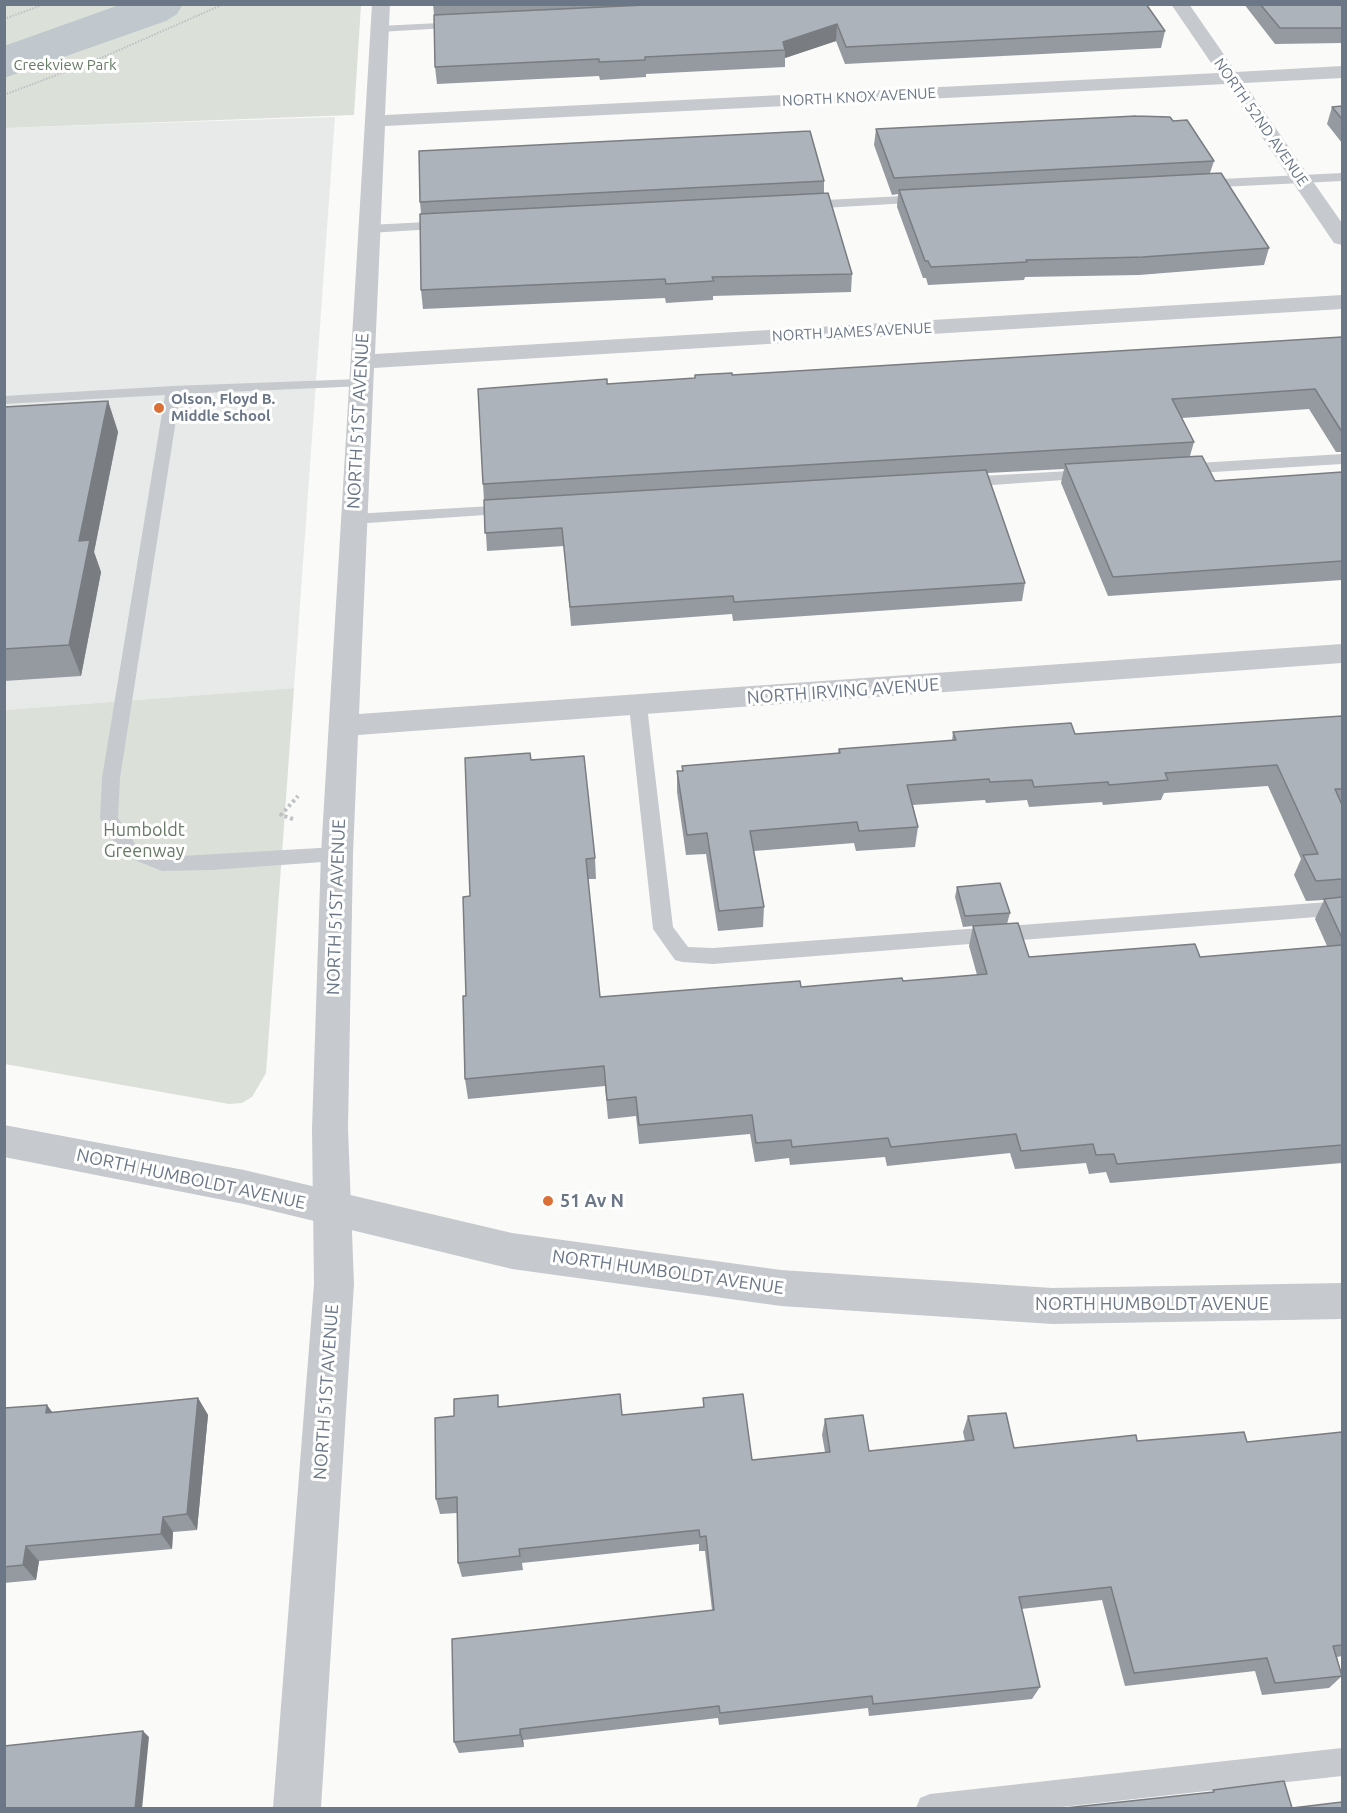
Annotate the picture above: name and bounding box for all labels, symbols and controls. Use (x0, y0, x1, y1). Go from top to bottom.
street label: NORTH 52ND AVENUE (1210, 55, 1312, 189)
park label: Creekview Park (13, 56, 117, 74)
street label: NORTH KNOX AVENUE (782, 84, 936, 110)
street label: NORTH JAMES AVENUE (772, 319, 932, 345)
street label: NORTH 51ST AVENUE (343, 333, 373, 509)
place label: Olson, Floyd B. Middle School (171, 390, 275, 425)
marker: Olson, Floyd B. Middle School (152, 401, 166, 415)
street label: NORTH IRVING AVENUE (746, 673, 940, 709)
park label: Humboldt Greenway (103, 819, 185, 862)
street label: NORTH 51ST AVENUE (322, 819, 350, 995)
street label: NORTH HUMBOLDT AVENUE (74, 1144, 308, 1214)
place label: 51 Av N (560, 1190, 624, 1212)
marker: 51 Av N (541, 1194, 555, 1208)
street label: NORTH HUMBOLDT AVENUE (551, 1245, 785, 1299)
street label: NORTH HUMBOLDT AVENUE (1035, 1293, 1269, 1315)
street label: NORTH 51ST AVENUE (309, 1303, 343, 1481)

